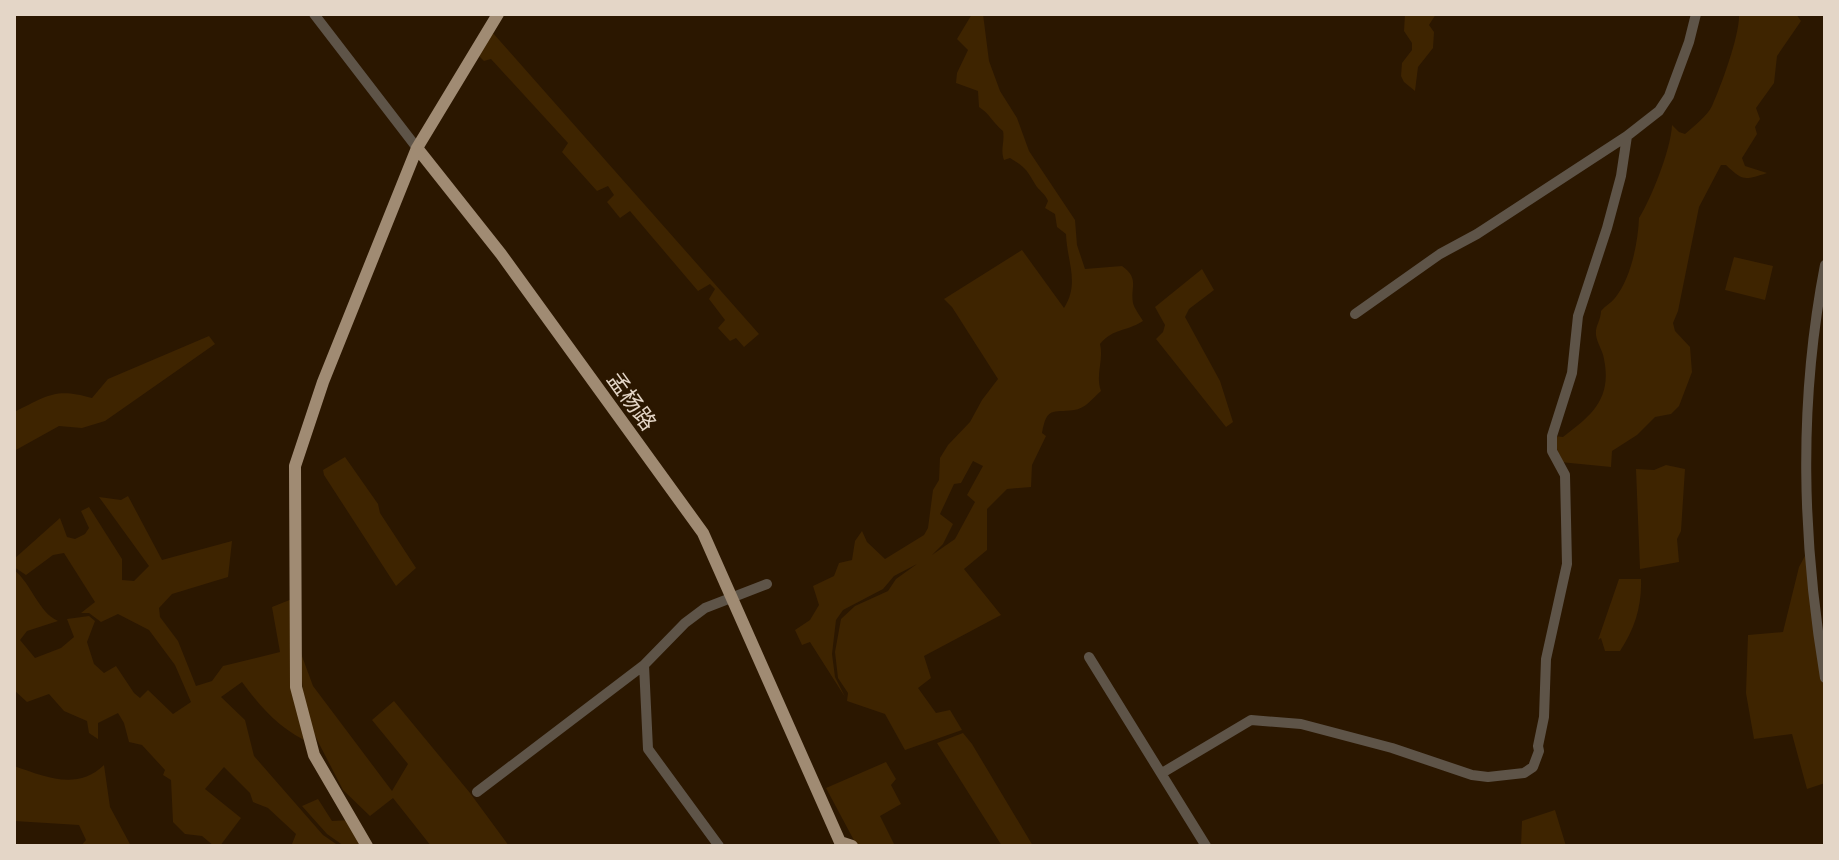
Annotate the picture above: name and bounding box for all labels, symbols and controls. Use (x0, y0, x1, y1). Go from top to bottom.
street label: 孟杨路 (602, 366, 663, 435)

